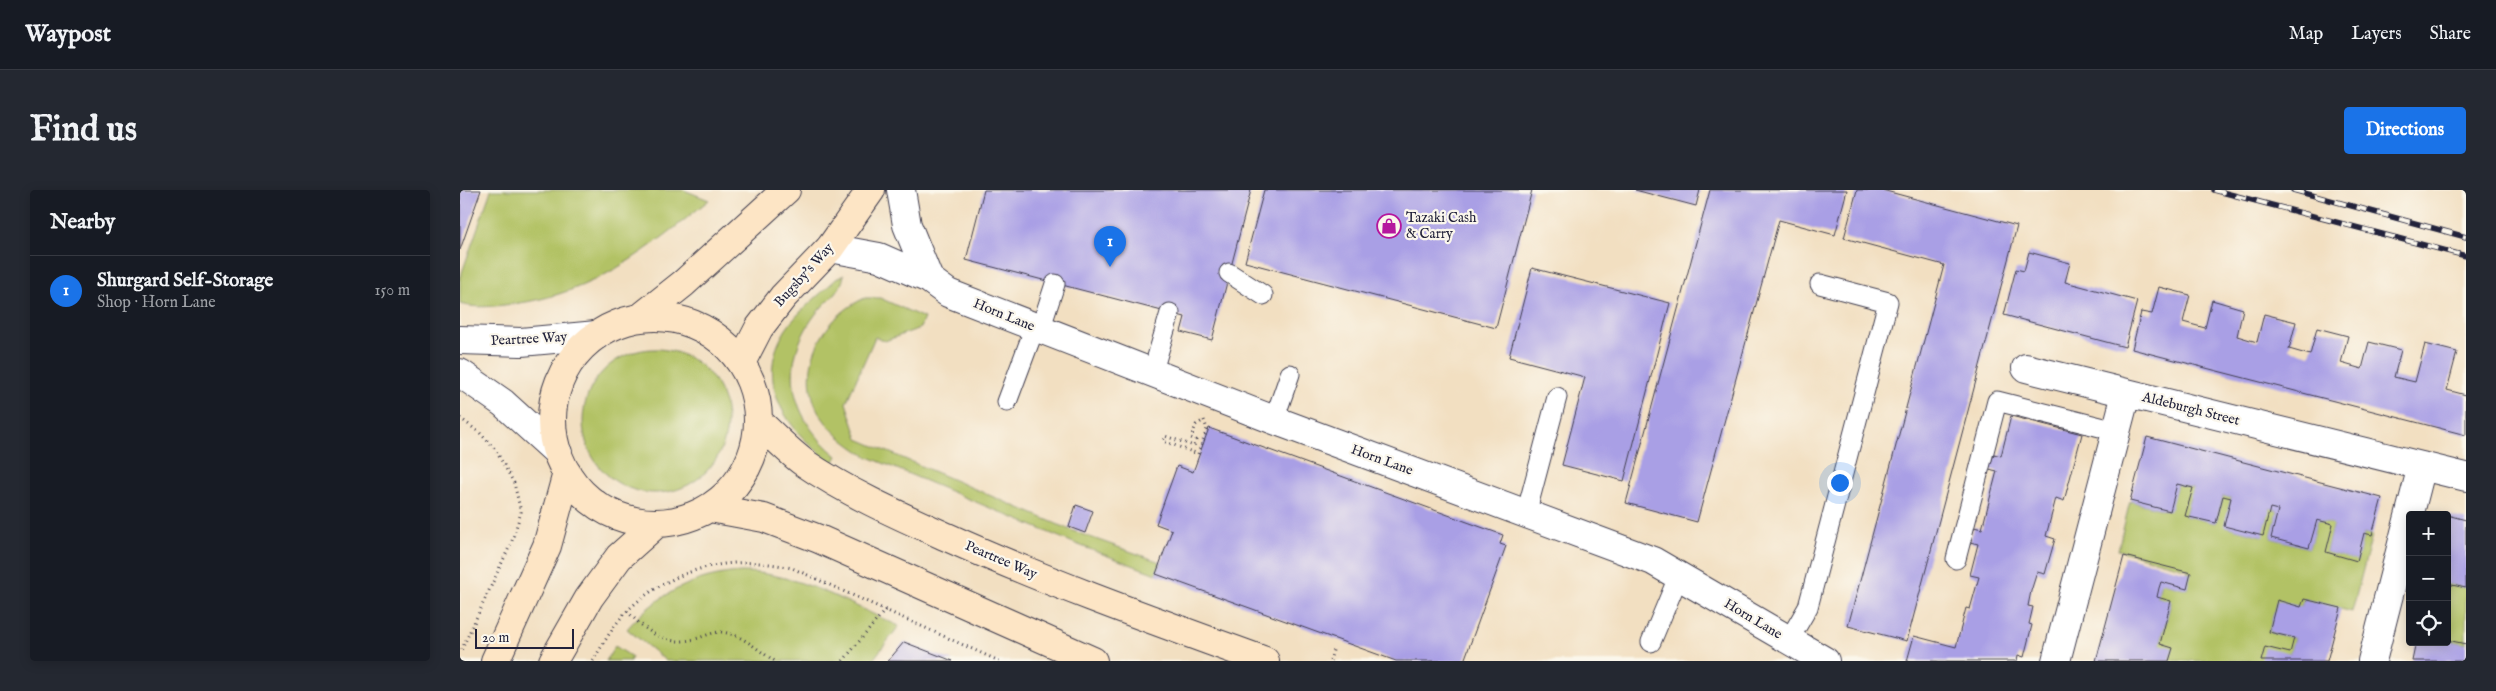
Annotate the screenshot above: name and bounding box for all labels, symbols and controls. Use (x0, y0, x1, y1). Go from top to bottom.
text: Waypost (25, 19, 111, 50)
text: Map (2289, 23, 2323, 46)
text: Layers (2351, 23, 2402, 46)
text: Share (2430, 23, 2471, 46)
button: Directions (2344, 107, 2466, 154)
text: Find us (30, 108, 137, 153)
text: Nearby (50, 209, 115, 236)
place label: Tazaki Cash & Carry (1406, 209, 1477, 243)
shop icon: Tazaki Cash & Carry (1376, 213, 1402, 239)
pin: 1 (1094, 226, 1126, 267)
street label: Bugsby's Way (770, 239, 838, 311)
text: Shurgard Self-Storage (97, 269, 273, 293)
text: 1 (63, 281, 69, 301)
text: 150 m (375, 281, 410, 301)
text: Shop · Horn Lane (97, 293, 216, 313)
street label: Horn Lane (971, 295, 1038, 336)
street label: Peartree Way (490, 328, 568, 350)
street label: Aldeburgh Street (2139, 388, 2242, 430)
street label: Horn Lane (1348, 440, 1416, 480)
your location (1827, 470, 1853, 496)
map controls (2406, 511, 2451, 646)
button: + (2406, 511, 2451, 556)
street label: Peartree Way (962, 537, 1040, 583)
button: − (2406, 556, 2451, 601)
street label: Horn Lane (1721, 595, 1786, 644)
button: locate (2406, 601, 2451, 646)
scale bar (475, 626, 574, 649)
text: 20 m (482, 629, 509, 647)

